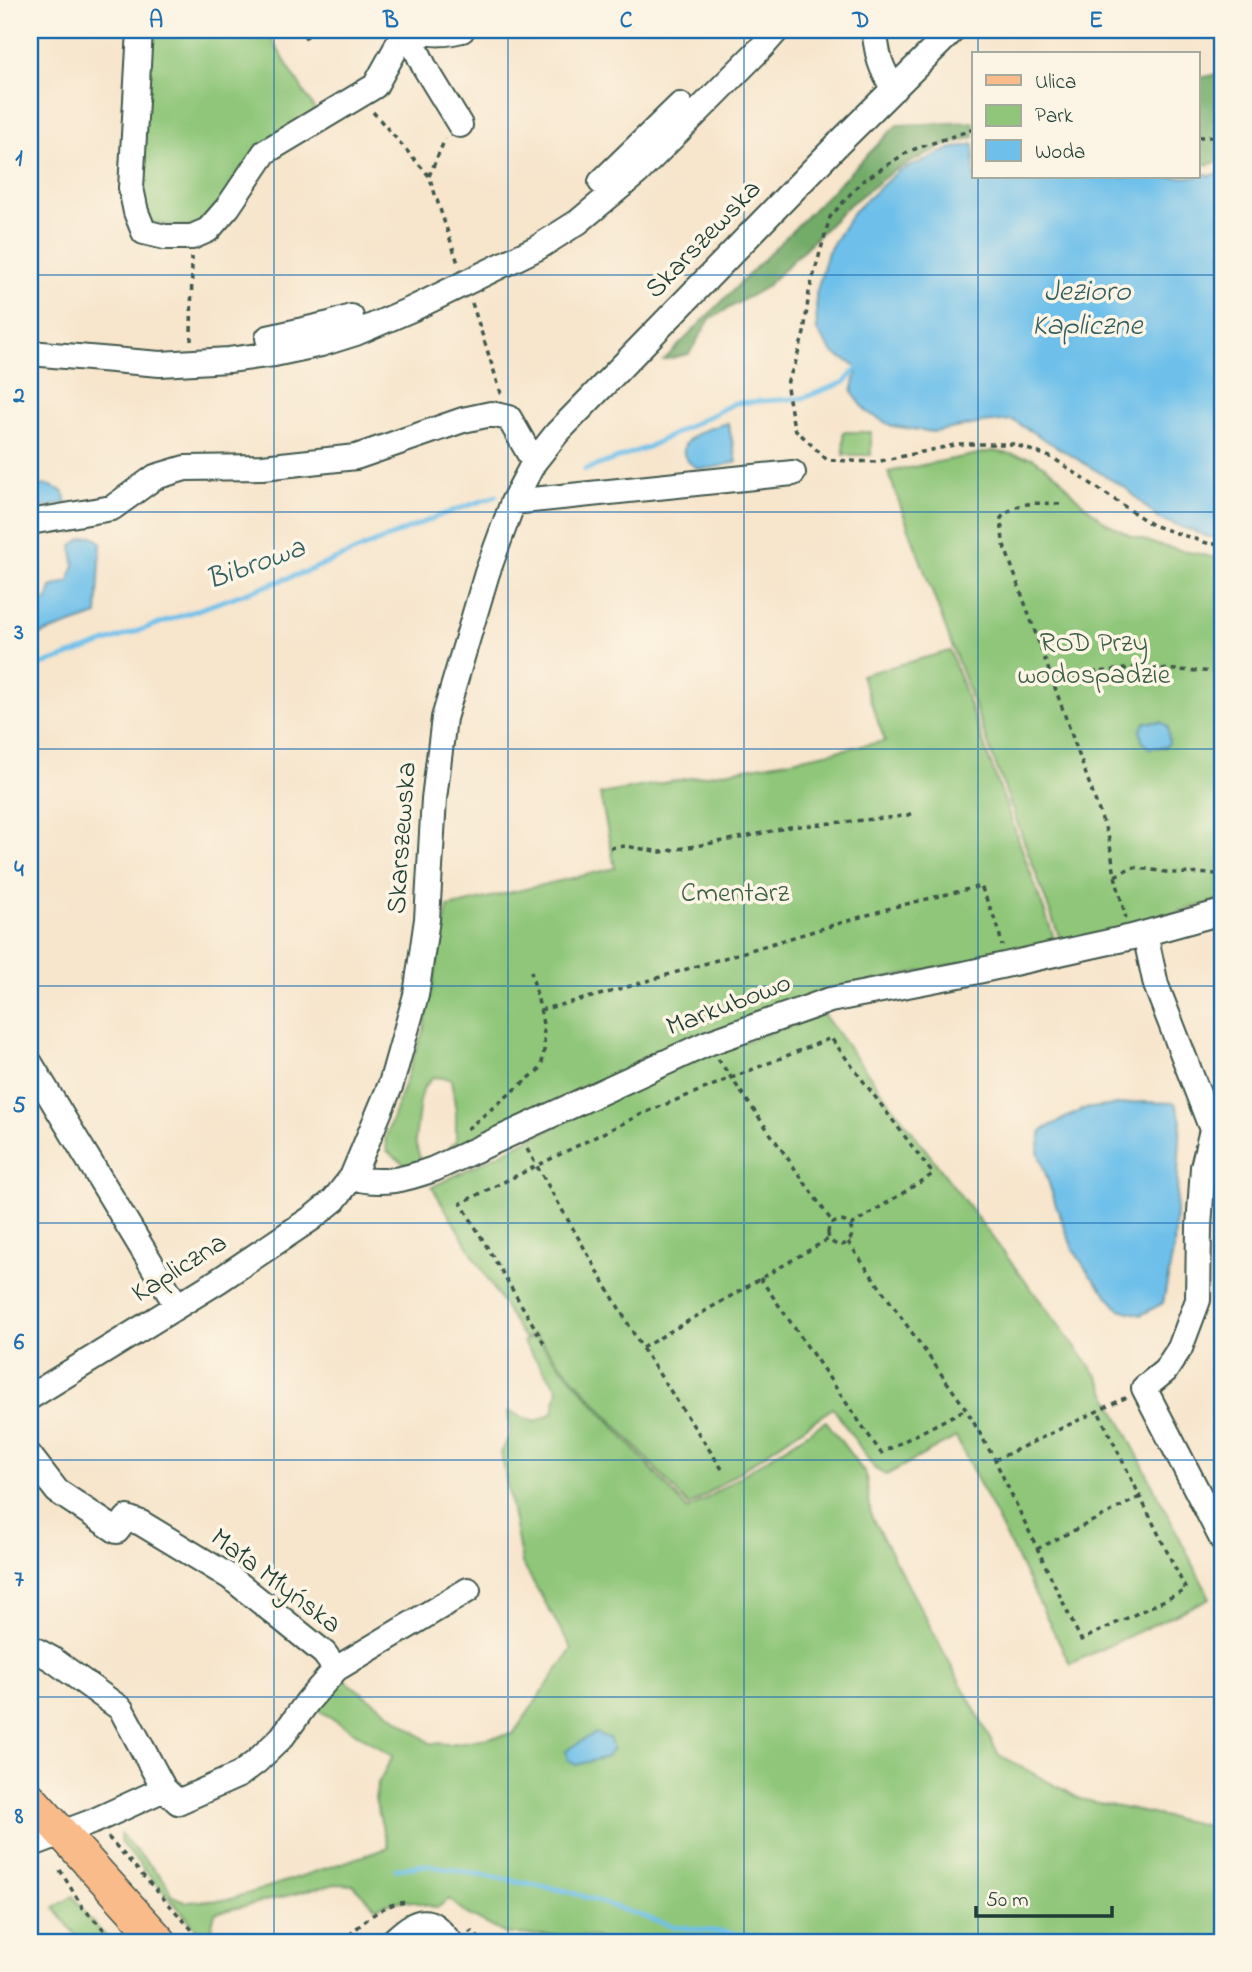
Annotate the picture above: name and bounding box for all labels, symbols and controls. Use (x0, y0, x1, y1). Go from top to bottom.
text: A (149, 5, 163, 38)
text: B (382, 5, 399, 38)
text: C (620, 5, 633, 38)
text: D (852, 5, 869, 38)
text: E (1089, 5, 1103, 38)
legend (972, 52, 1200, 178)
text: Ulica (1035, 68, 1076, 98)
text: Park (1035, 102, 1074, 132)
text: Woda (1035, 138, 1085, 168)
text: 1 (15, 143, 23, 176)
street label: Skarszewska (636, 171, 772, 309)
water label: Jezioro Kapliczne (1032, 271, 1144, 349)
text: 2 (12, 380, 25, 413)
water label: Bibrowa (200, 527, 312, 603)
text: 3 (13, 617, 24, 650)
park label: ROD Przy wodospadzie (1018, 624, 1171, 697)
street label: Skarszewska (377, 760, 429, 916)
text: 4 (14, 854, 24, 887)
park label: Cmentarz (681, 874, 789, 915)
street label: Markubowo (661, 963, 797, 1049)
text: 5 (12, 1090, 26, 1123)
street label: Kapliczna (124, 1224, 236, 1314)
text: 6 (14, 1327, 25, 1360)
street label: Mała Młyńska (201, 1519, 349, 1645)
text: 7 (14, 1564, 24, 1597)
text: 8 (14, 1801, 24, 1834)
scale bar (976, 1874, 1112, 1918)
text: 50 m (986, 1886, 1029, 1916)

